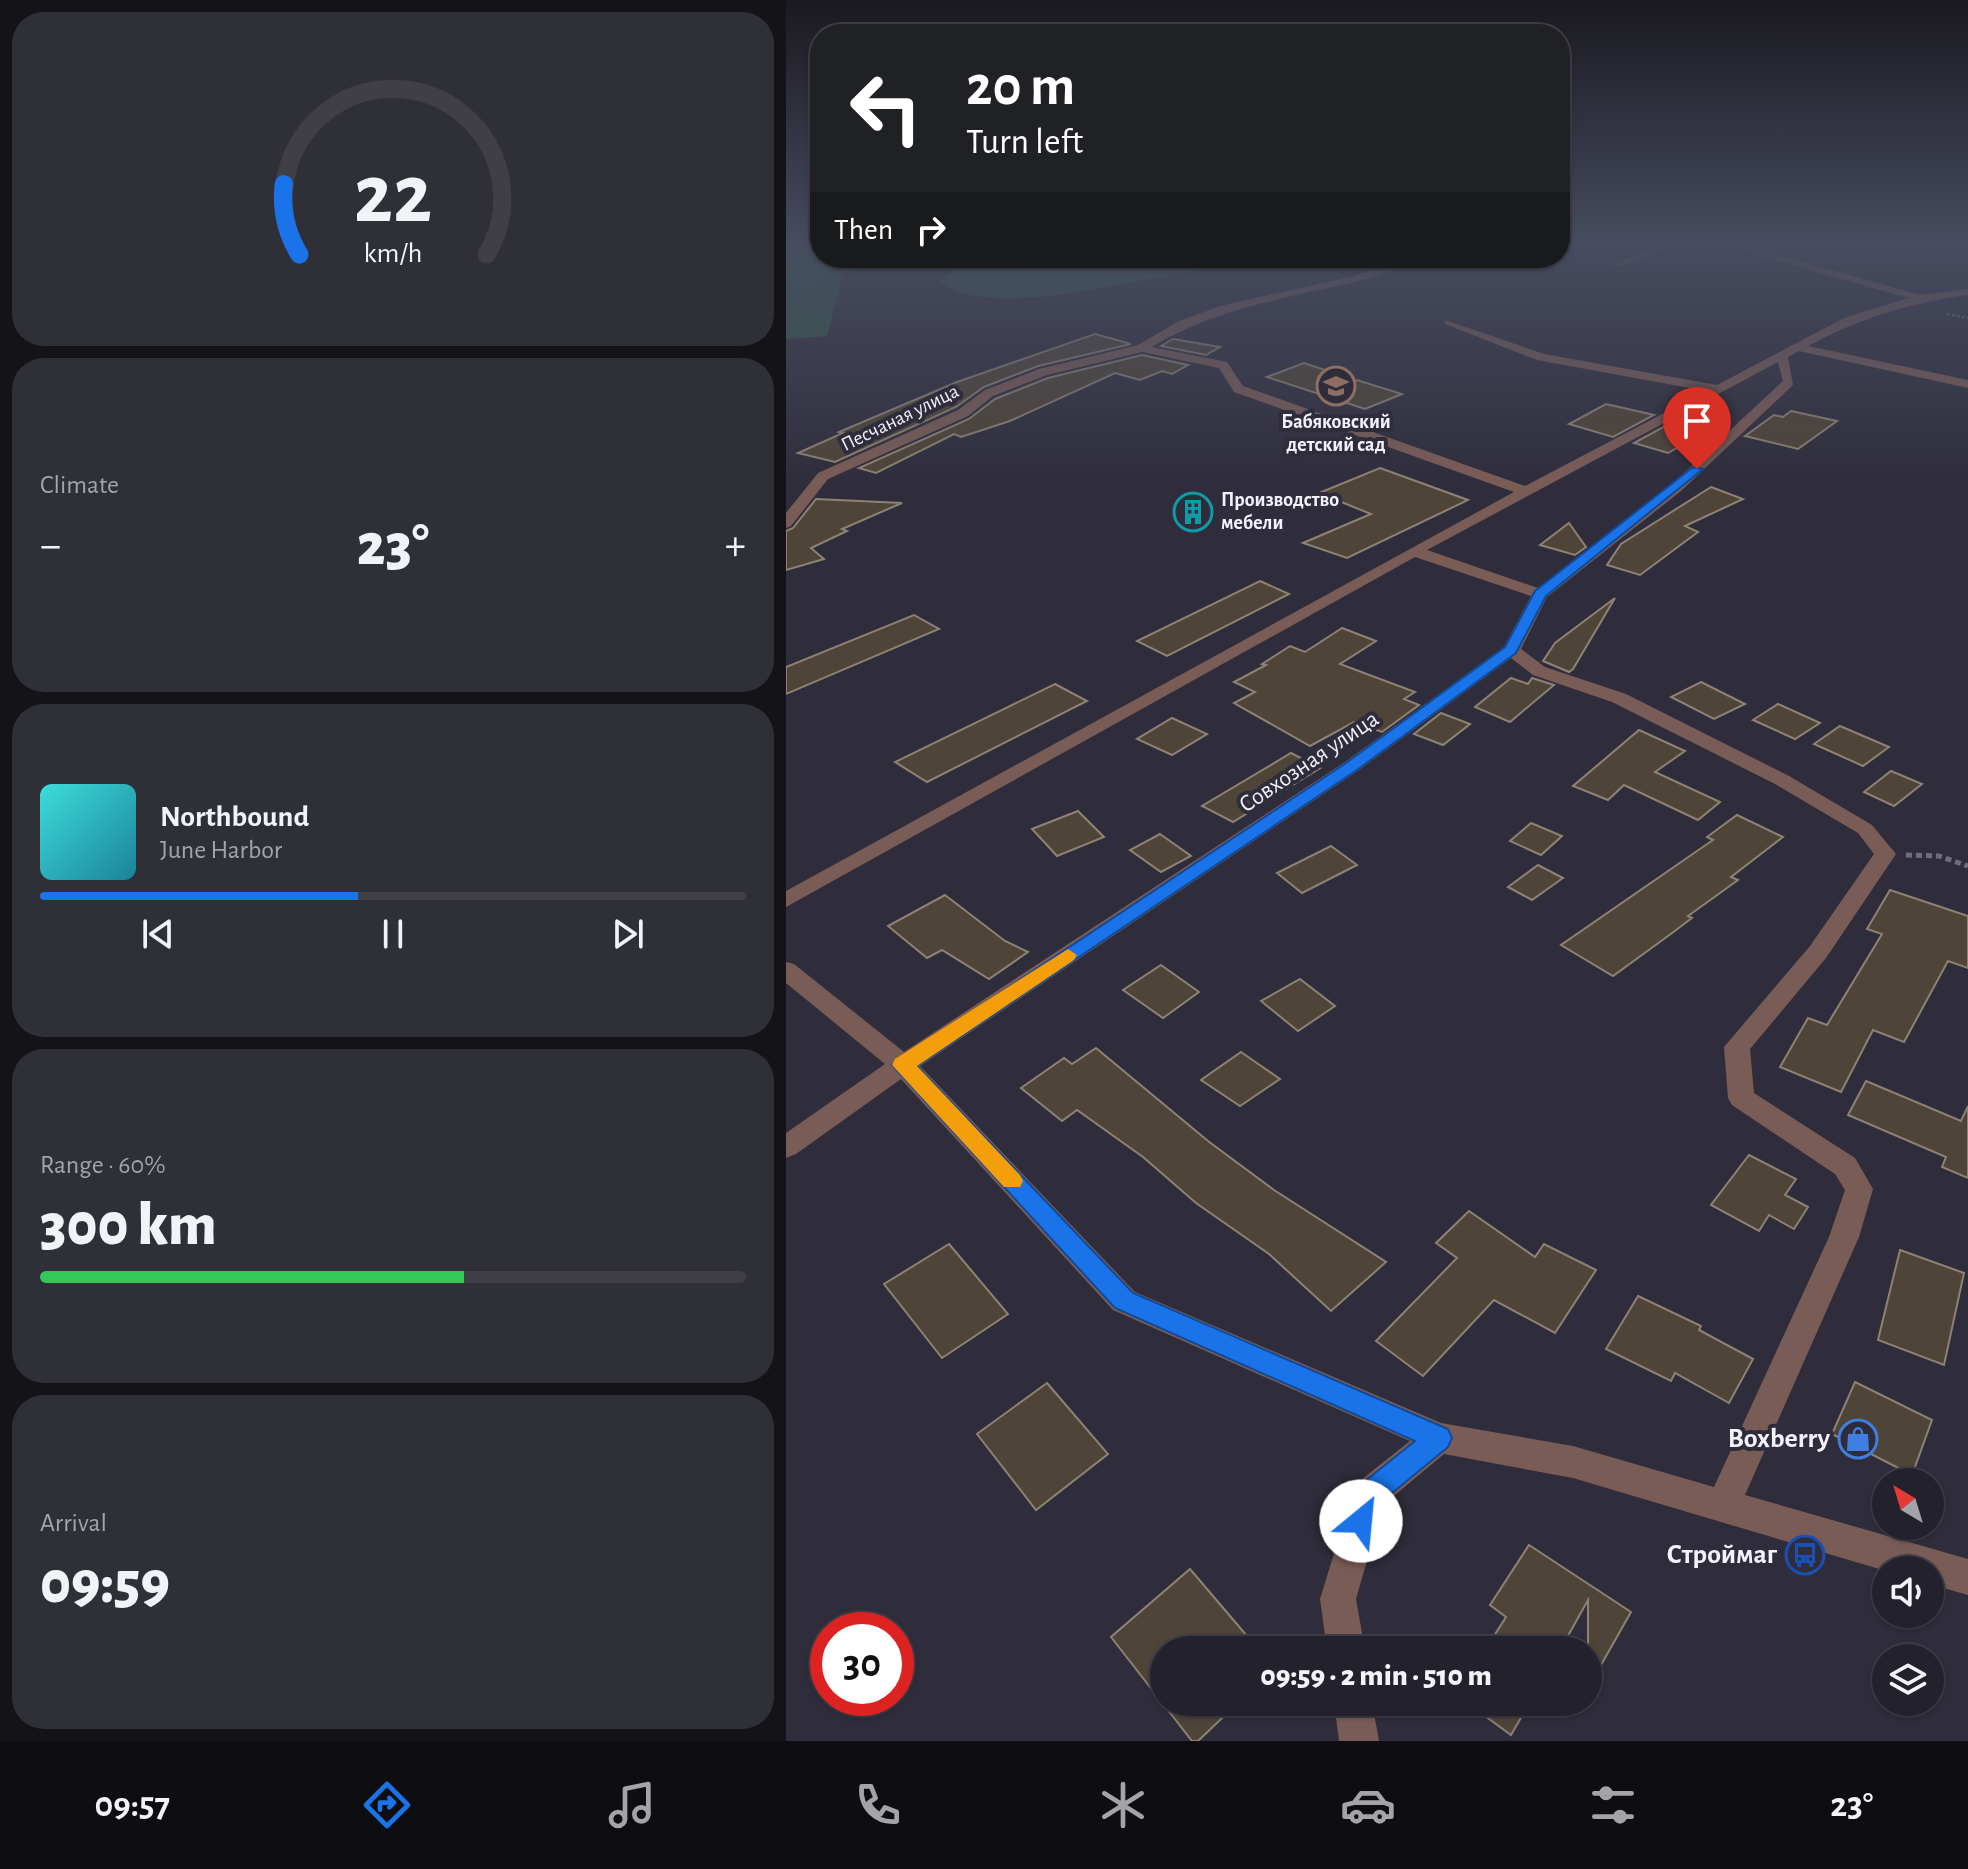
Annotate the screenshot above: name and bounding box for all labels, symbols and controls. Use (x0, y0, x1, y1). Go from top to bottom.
icon: left (834, 56, 938, 160)
text: 20 m (966, 59, 1075, 115)
text: Turn left (966, 124, 1083, 160)
text: 22 (354, 153, 432, 237)
icon: right (909, 208, 953, 252)
text: Then (834, 215, 893, 245)
text: km/h (364, 239, 422, 268)
school or university icon: Бабяковский детский сад (1315, 365, 1357, 407)
street label: Песчаная улица (838, 381, 962, 455)
pin (1663, 387, 1731, 469)
icon: arrive (1675, 399, 1719, 443)
place label: Бабяковский детский сад (1281, 412, 1391, 455)
text: Climate (40, 472, 119, 498)
place label: Производство мебели (1221, 490, 1339, 533)
building icon: Производство мебели (1172, 491, 1214, 533)
text: 23° (357, 516, 429, 576)
text: − (40, 524, 61, 568)
text: + (725, 524, 746, 568)
street label: Совхозная улица (1235, 707, 1383, 817)
text: Northbound (160, 802, 309, 832)
text: June Harbor (160, 837, 282, 863)
icon: previous (136, 912, 180, 956)
icon: pause (371, 912, 415, 956)
icon: next (606, 912, 650, 956)
text: Range · 60% (40, 1152, 166, 1178)
text: 300 km (40, 1196, 217, 1256)
shop icon: Boxberry (1837, 1418, 1879, 1460)
place label: Boxberry (1728, 1425, 1830, 1453)
north arrow (1872, 1468, 1944, 1540)
map controls (1872, 1468, 1944, 1716)
position arrow (1319, 1479, 1403, 1563)
text: Arrival (40, 1510, 107, 1536)
bus stop icon: Строймаг (1784, 1534, 1826, 1576)
place label: Строймаг (1667, 1541, 1778, 1569)
text: 09:59 (40, 1554, 170, 1614)
button: sound (1872, 1556, 1944, 1628)
speed limit sign: 30 (810, 1612, 914, 1716)
button: layers (1872, 1644, 1944, 1716)
text: 09:59 · 2 min · 510 m (1260, 1661, 1492, 1691)
icon: directions (359, 1777, 415, 1833)
icon: music (604, 1777, 660, 1833)
icon: phone (850, 1777, 906, 1833)
icon: climate (1095, 1777, 1151, 1833)
icon: car (1340, 1777, 1396, 1833)
icon: filters (1585, 1777, 1641, 1833)
text: 09:57 (95, 1787, 170, 1823)
text: 23° (1830, 1787, 1873, 1823)

